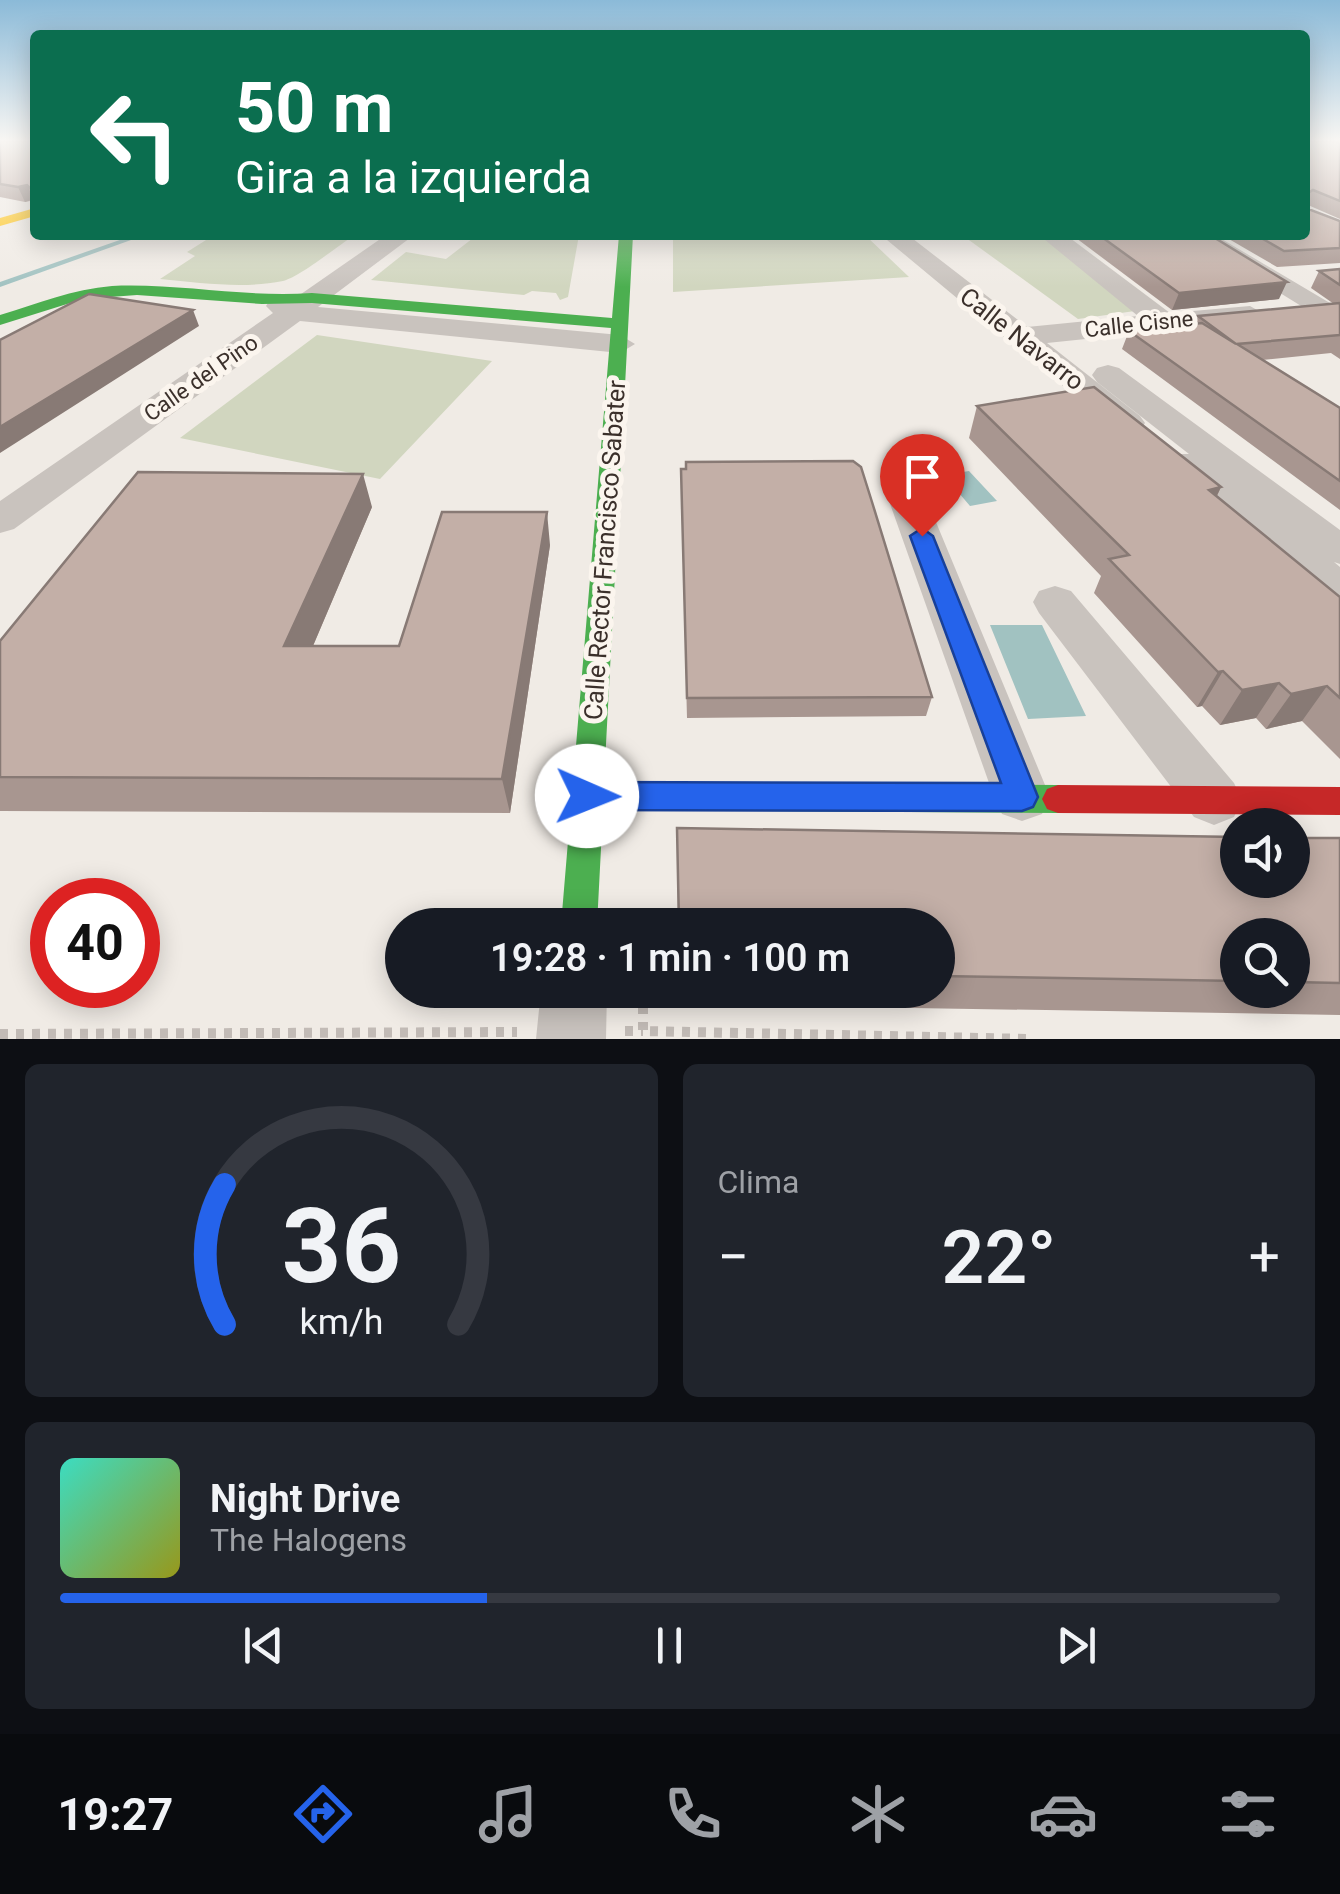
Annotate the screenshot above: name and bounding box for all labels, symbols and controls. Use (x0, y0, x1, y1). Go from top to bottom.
text: 50 m (235, 67, 393, 149)
icon: left (70, 70, 200, 200)
text: Gira a la izquierda (235, 151, 592, 204)
street label: Calle Navarro (954, 282, 1090, 396)
street label: Calle Cisne (1084, 306, 1194, 342)
street label: Calle del Pino (139, 330, 263, 426)
street label: Calle Rector Francisco Sabater (579, 379, 631, 721)
pin (880, 434, 965, 537)
icon: arrive (895, 449, 950, 504)
position arrow (535, 744, 639, 848)
map controls (1220, 808, 1310, 1008)
button: sound (1220, 808, 1310, 898)
speed limit sign: 40 (30, 878, 160, 1008)
button: search (1220, 918, 1310, 1008)
text: 19:28 · 1 min · 100 m (490, 936, 850, 980)
text: Clima (718, 1163, 799, 1201)
text: 36 (282, 1186, 401, 1307)
text: 22° (942, 1213, 1056, 1301)
text: − (718, 1225, 749, 1289)
text: + (1249, 1225, 1280, 1289)
text: km/h (299, 1301, 383, 1343)
text: Night Drive (210, 1477, 400, 1521)
text: The Halogens (210, 1521, 407, 1559)
icon: previous (236, 1618, 291, 1673)
icon: pause (642, 1618, 697, 1673)
icon: next (1049, 1618, 1104, 1673)
icon: directions (288, 1779, 358, 1849)
icon: music (473, 1779, 543, 1849)
icon: phone (658, 1779, 728, 1849)
icon: climate (843, 1779, 913, 1849)
icon: car (1028, 1779, 1098, 1849)
icon: filters (1213, 1779, 1283, 1849)
text: 19:27 (57, 1788, 173, 1841)

